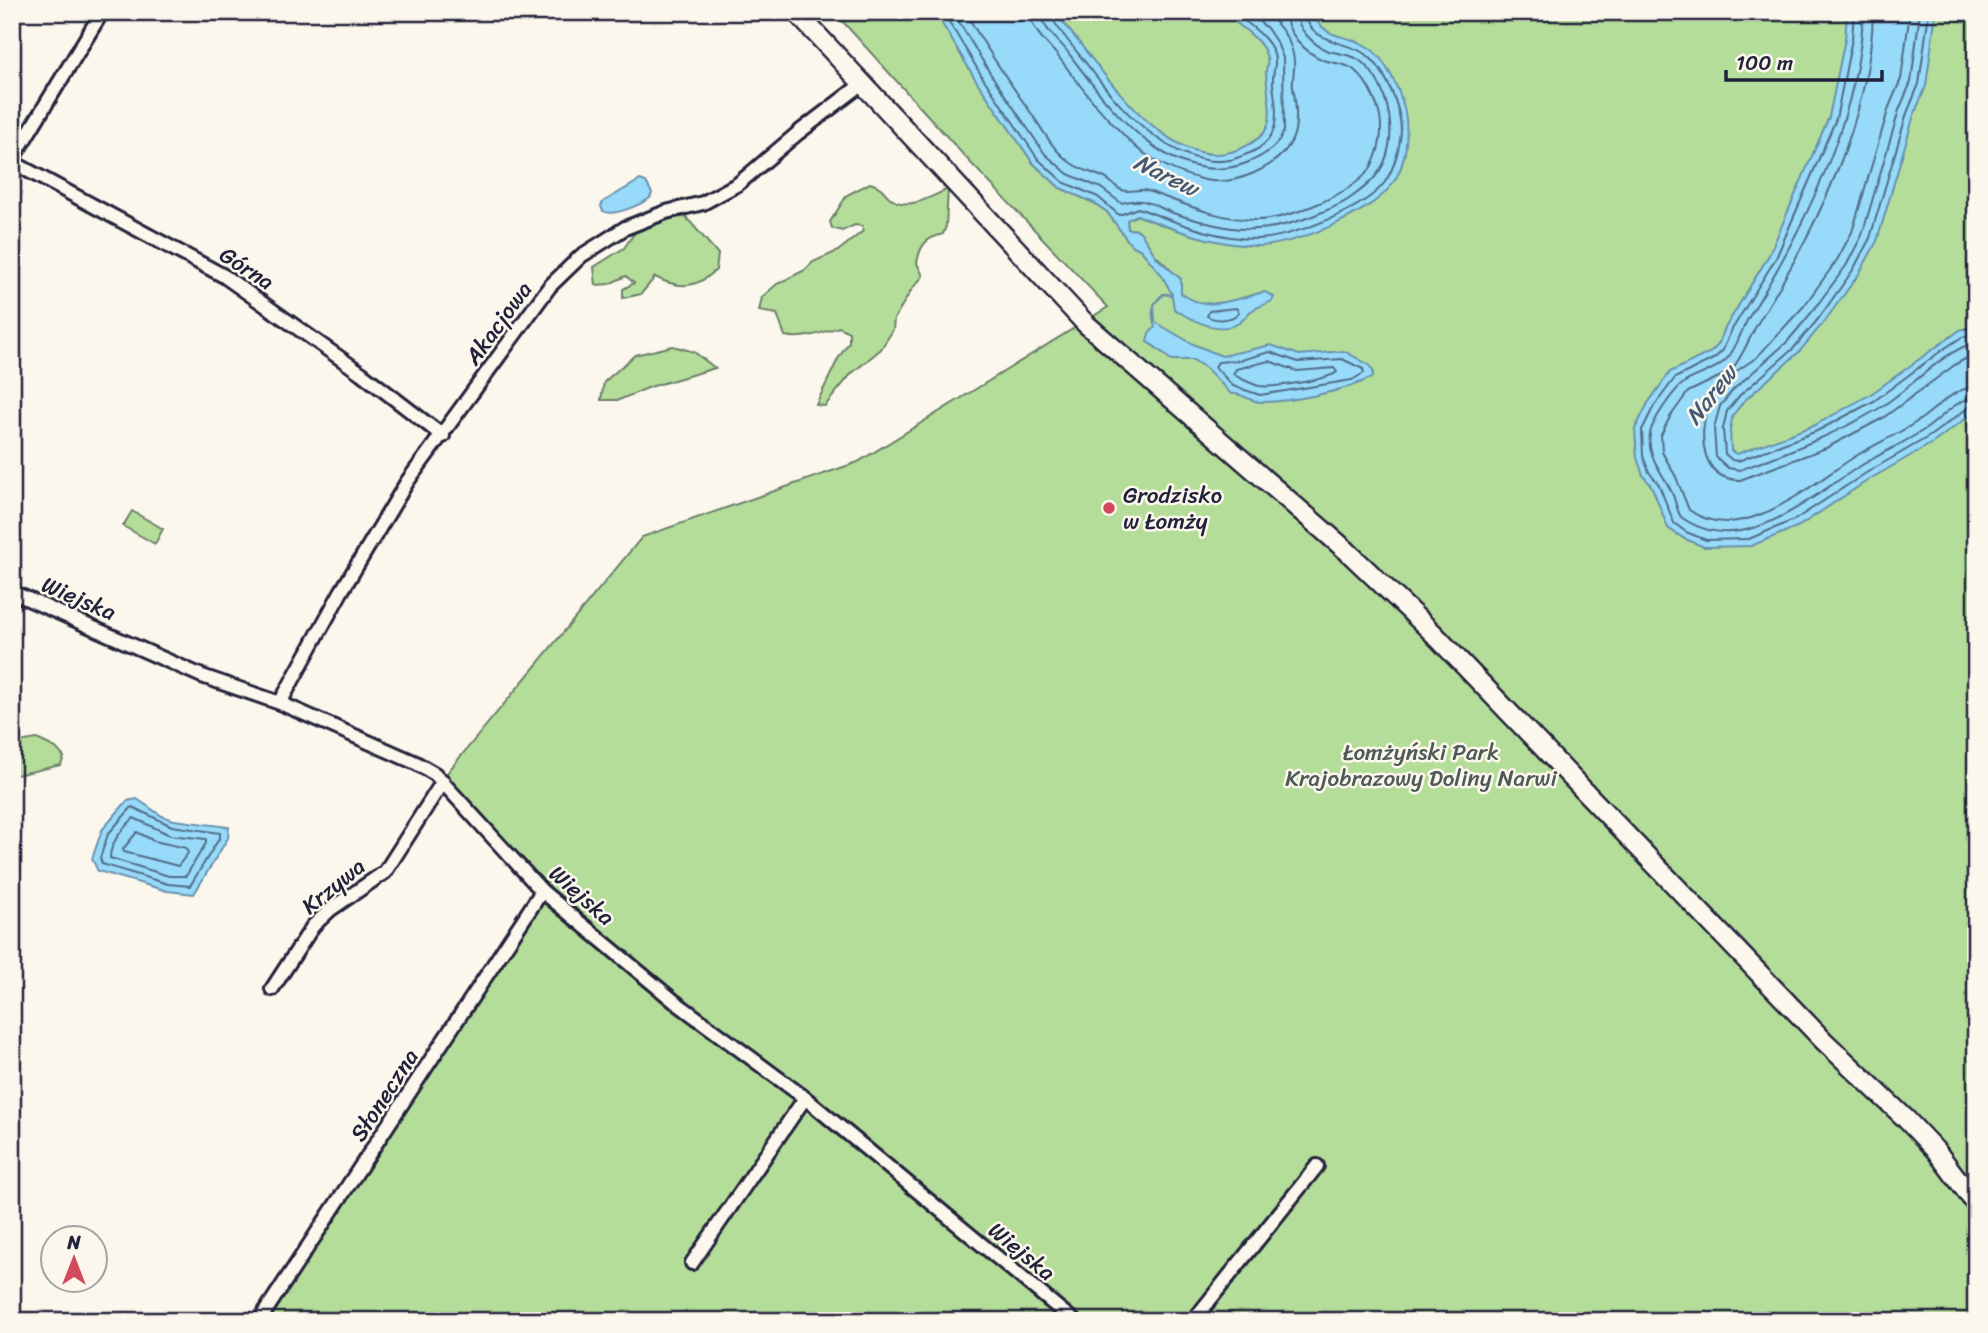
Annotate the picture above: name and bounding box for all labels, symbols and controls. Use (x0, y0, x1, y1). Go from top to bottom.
scale bar (1726, 38, 1881, 82)
text: 100 m (1736, 44, 1793, 82)
water label: Narew (1126, 141, 1208, 210)
street label: Górna (211, 235, 283, 302)
street label: Akacjowa (453, 272, 544, 375)
water label: Narew (1674, 354, 1750, 435)
place label: Grodzisko w Łomży (1123, 475, 1222, 542)
marker: Grodzisko w Łomży (1101, 500, 1117, 516)
street label: Wiejska (35, 564, 123, 633)
park label: Łomżyński Park Krajobrazowy Doliny Narwi (1285, 732, 1557, 799)
street label: Krzywa (292, 847, 375, 925)
street label: Wiejska (539, 854, 625, 937)
street label: Słoneczna (339, 1040, 430, 1150)
street label: Wiejska (979, 1211, 1065, 1292)
north arrow (38, 1224, 108, 1294)
text: N (66, 1226, 81, 1259)

